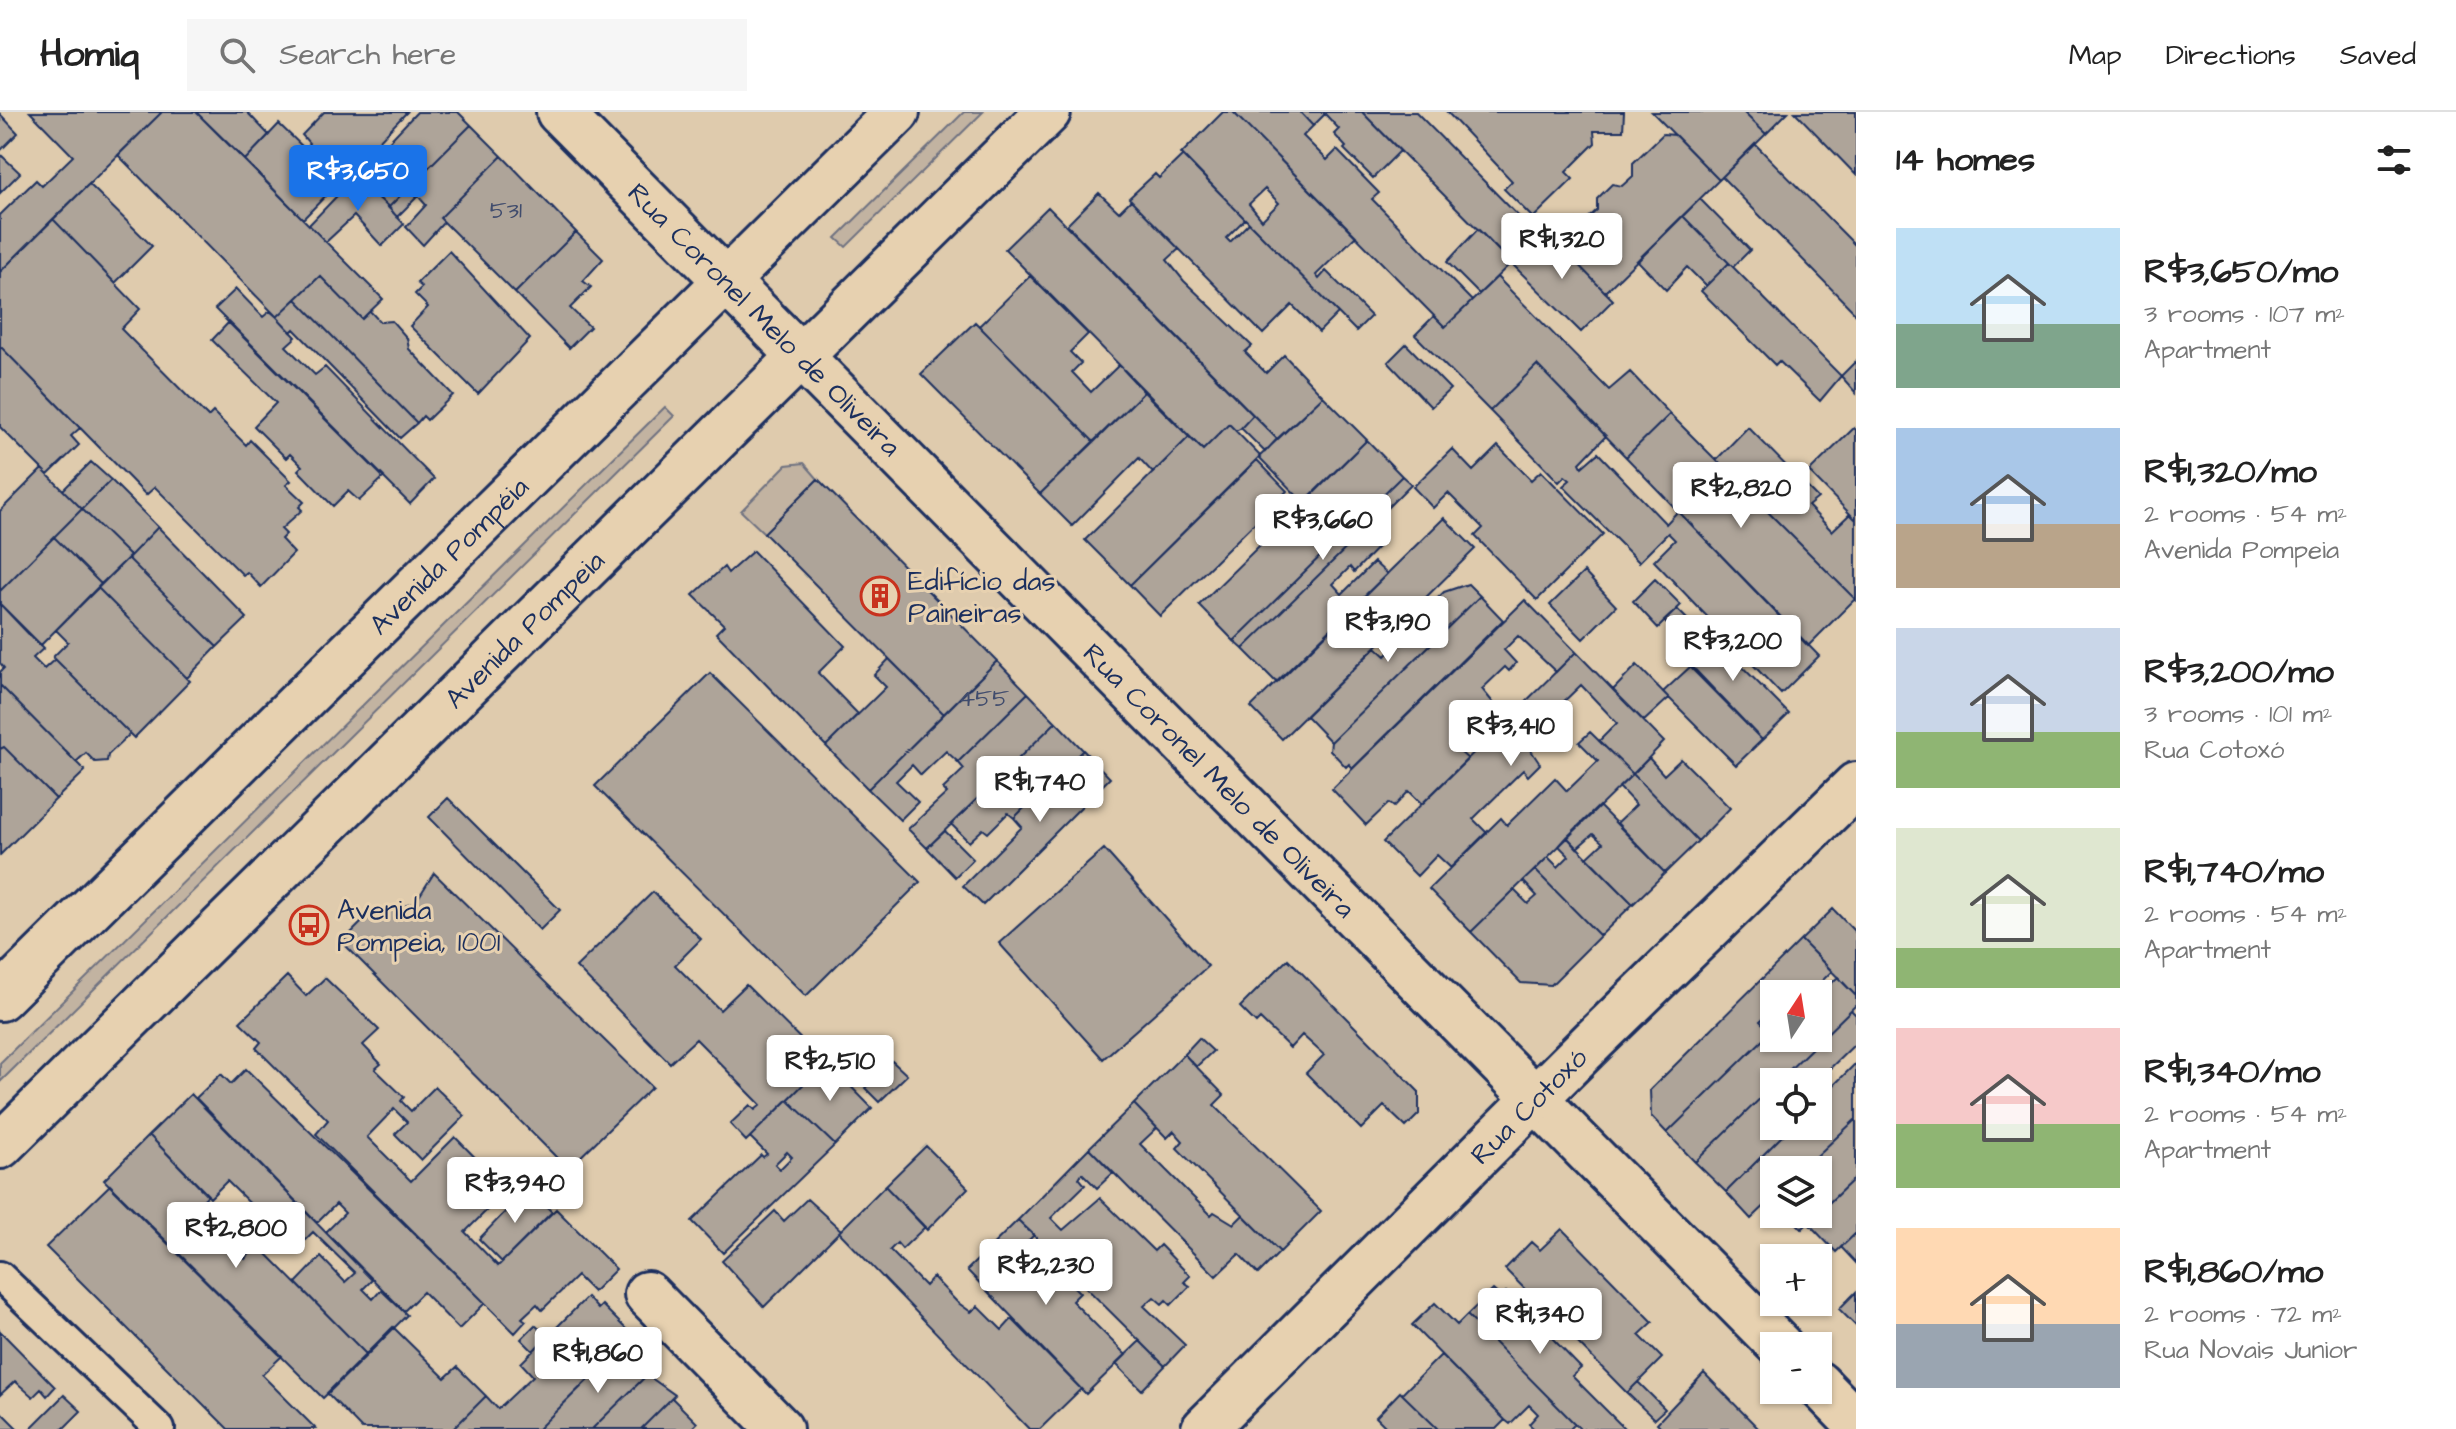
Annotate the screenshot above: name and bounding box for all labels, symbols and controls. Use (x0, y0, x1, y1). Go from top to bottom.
search box (187, 19, 747, 91)
text: Homiq (40, 29, 139, 81)
icon: search (215, 33, 259, 77)
text: Search here (279, 34, 456, 76)
text: Map (2069, 36, 2122, 75)
text: Directions (2166, 36, 2296, 75)
text: Saved (2340, 36, 2416, 75)
text: 14 homes (1896, 136, 2035, 184)
icon: filters (2372, 138, 2416, 182)
pin: R$3,650 (284, 145, 432, 213)
text: R$3,650 (307, 153, 409, 189)
street label: Rua Coronel Melo de Oliveira (618, 175, 909, 466)
house number: 531 (490, 194, 522, 228)
pin: R$1,320 (1488, 213, 1636, 281)
text: R$1,320 (1519, 221, 1605, 257)
text: R$3,650/mo (2144, 248, 2338, 296)
icon: home (1960, 260, 2056, 356)
text: 3 rooms · 107 m² (2144, 296, 2345, 332)
text: Apartment (2144, 332, 2271, 368)
text: R$1,320/mo (2144, 448, 2317, 496)
icon: home (1960, 460, 2056, 556)
pin: R$2,820 (1667, 462, 1815, 530)
street label: Avenida Pompéia (361, 469, 538, 644)
text: R$2,820 (1691, 470, 1791, 506)
pin: R$3,660 (1249, 494, 1397, 562)
text: 2 rooms · 54 m² (2144, 496, 2347, 532)
text: R$3,660 (1273, 502, 1373, 538)
text: Avenida Pompeia (2144, 532, 2339, 568)
street label: Avenida Pompeia (436, 542, 614, 718)
place label: Edifício das Paineiras (908, 562, 1056, 633)
building icon: Edifício das Paineiras (859, 575, 901, 617)
pin: R$3,190 (1314, 596, 1462, 664)
text: R$3,190 (1345, 604, 1431, 640)
pin: R$3,200 (1659, 615, 1807, 683)
text: R$3,200 (1684, 623, 1782, 659)
street label: Rua Coronel Melo de Oliveira (1074, 635, 1364, 927)
text: R$3,200/mo (2144, 648, 2334, 696)
icon: home (1960, 660, 2056, 756)
house number: 455 (959, 682, 1009, 716)
text: 3 rooms · 101 m² (2144, 696, 2332, 732)
pin: R$3,410 (1437, 700, 1585, 768)
text: R$3,410 (1467, 708, 1555, 744)
text: Rua Cotoxó (2144, 732, 2284, 768)
pin: R$1,740 (966, 756, 1114, 824)
text: R$1,740 (994, 764, 1086, 800)
text: R$1,740/mo (2144, 848, 2324, 896)
icon: home (1960, 860, 2056, 956)
place label: Avenida Pompeia, 1001 (337, 891, 501, 962)
text: 2 rooms · 54 m² (2144, 896, 2347, 932)
bus stop icon: Avenida Pompeia, 1001 (288, 904, 330, 946)
text: Apartment (2144, 932, 2271, 968)
north arrow (1760, 980, 1832, 1052)
map controls (1760, 980, 1832, 1404)
pin: R$2,510 (756, 1035, 904, 1103)
street label: Rua Cotoxó (1462, 1039, 1597, 1174)
text: R$2,510 (785, 1043, 875, 1079)
text: R$1,340/mo (2144, 1048, 2321, 1096)
icon: home (1960, 1060, 2056, 1156)
button: locate (1760, 1068, 1832, 1140)
text: 2 rooms · 54 m² (2144, 1096, 2347, 1132)
text: Apartment (2144, 1132, 2271, 1168)
button: layers (1760, 1156, 1832, 1228)
pin: R$3,940 (441, 1157, 589, 1225)
text: R$3,940 (465, 1165, 565, 1201)
pin: R$2,800 (162, 1202, 310, 1270)
text: R$2,800 (185, 1210, 287, 1246)
pin: R$2,230 (972, 1239, 1120, 1307)
button: + (1760, 1244, 1832, 1316)
text: R$2,230 (997, 1247, 1095, 1283)
text: R$1,860/mo (2144, 1248, 2323, 1296)
icon: home (1960, 1260, 2056, 1356)
pin: R$1,340 (1466, 1288, 1614, 1356)
text: R$1,340 (1496, 1296, 1584, 1332)
text: 2 rooms · 72 m² (2144, 1296, 2342, 1332)
pin: R$1,860 (524, 1327, 672, 1395)
button: − (1760, 1332, 1832, 1404)
text: Rua Novais Junior (2144, 1332, 2357, 1368)
text: R$1,860 (553, 1335, 643, 1371)

